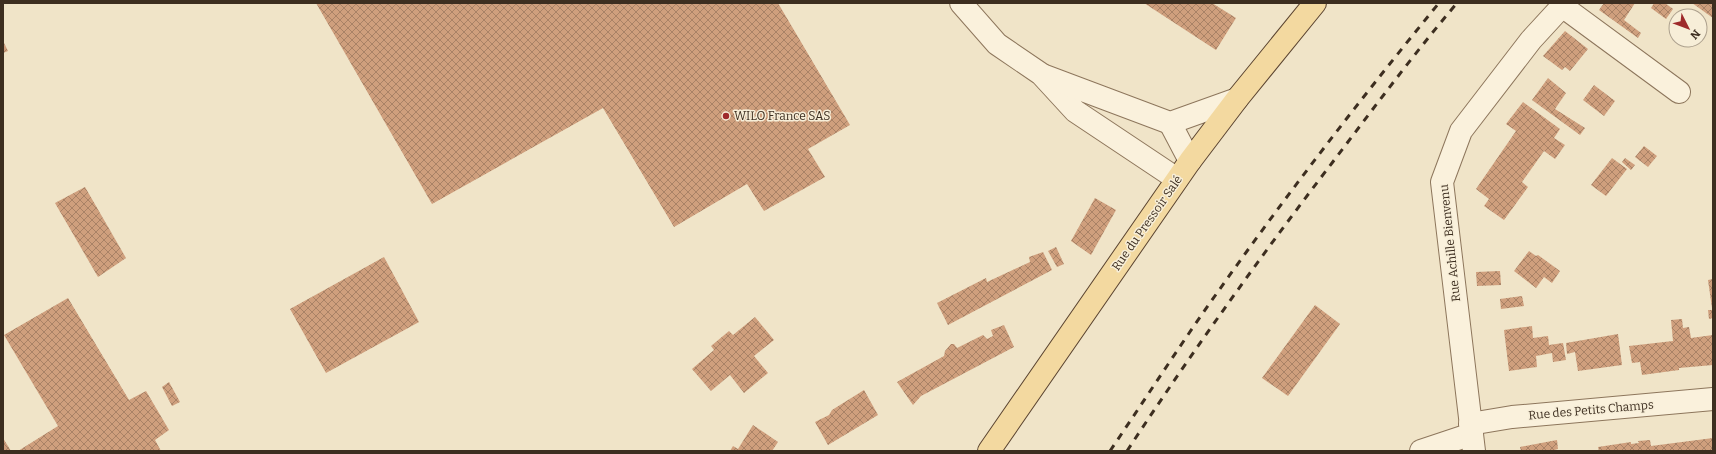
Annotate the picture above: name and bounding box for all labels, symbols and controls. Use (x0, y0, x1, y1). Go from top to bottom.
north arrow (1668, 8, 1708, 48)
text: N (1687, 27, 1703, 42)
place label: WILO France SAS (734, 109, 830, 123)
marker: WILO France SAS (721, 111, 731, 121)
street label: Rue du Pressoir Salé (1109, 173, 1185, 273)
street label: Rue Achille Bienvenu (1437, 183, 1463, 302)
street label: Rue des Petits Champs (1528, 398, 1654, 422)

